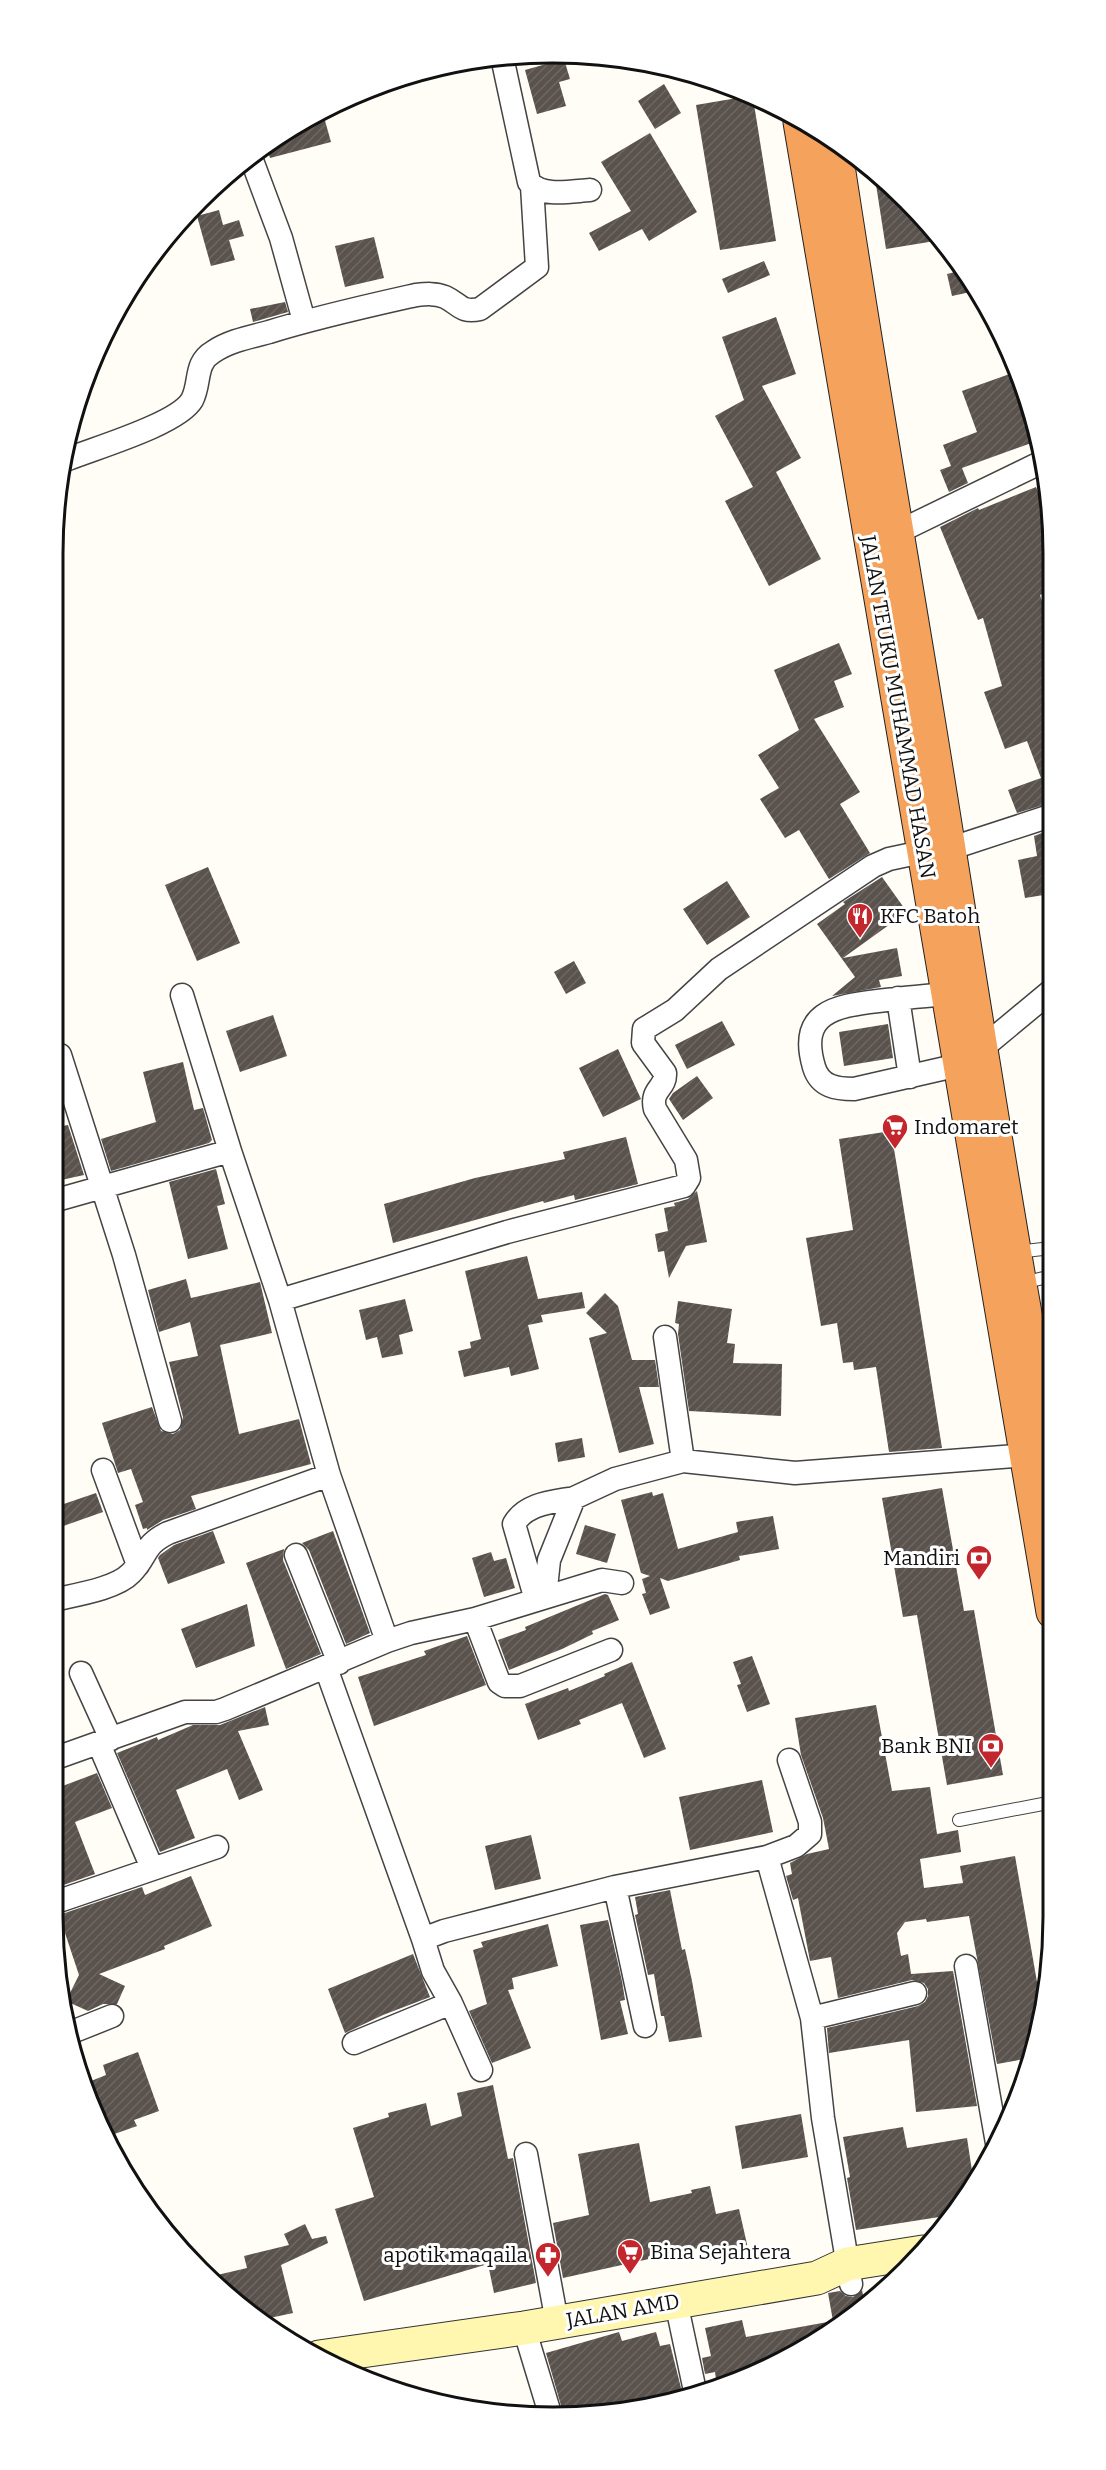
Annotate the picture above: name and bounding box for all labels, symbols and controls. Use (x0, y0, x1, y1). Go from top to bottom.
street label: JALAN TEUKU MUHAMMAD HASAN (855, 532, 941, 881)
restaurant icon: KFC Batoh (845, 901, 875, 939)
place label: KFC Batoh (880, 903, 980, 929)
supermarket icon: Indomaret (880, 1112, 910, 1150)
place label: Indomaret (914, 1114, 1019, 1140)
bank icon: Mandiri (964, 1543, 994, 1581)
place label: Mandiri (883, 1545, 960, 1571)
bank icon: Bank BNI (976, 1731, 1006, 1769)
place label: Bank BNI (881, 1733, 972, 1759)
supermarket icon: Bina Sejahtera (615, 2237, 645, 2275)
place label: Bina Sejahtera (650, 2239, 791, 2265)
pharmacy icon: apotik maqaila (533, 2240, 563, 2278)
place label: apotik maqaila (383, 2242, 528, 2268)
street label: JALAN AMD (563, 2288, 682, 2334)

